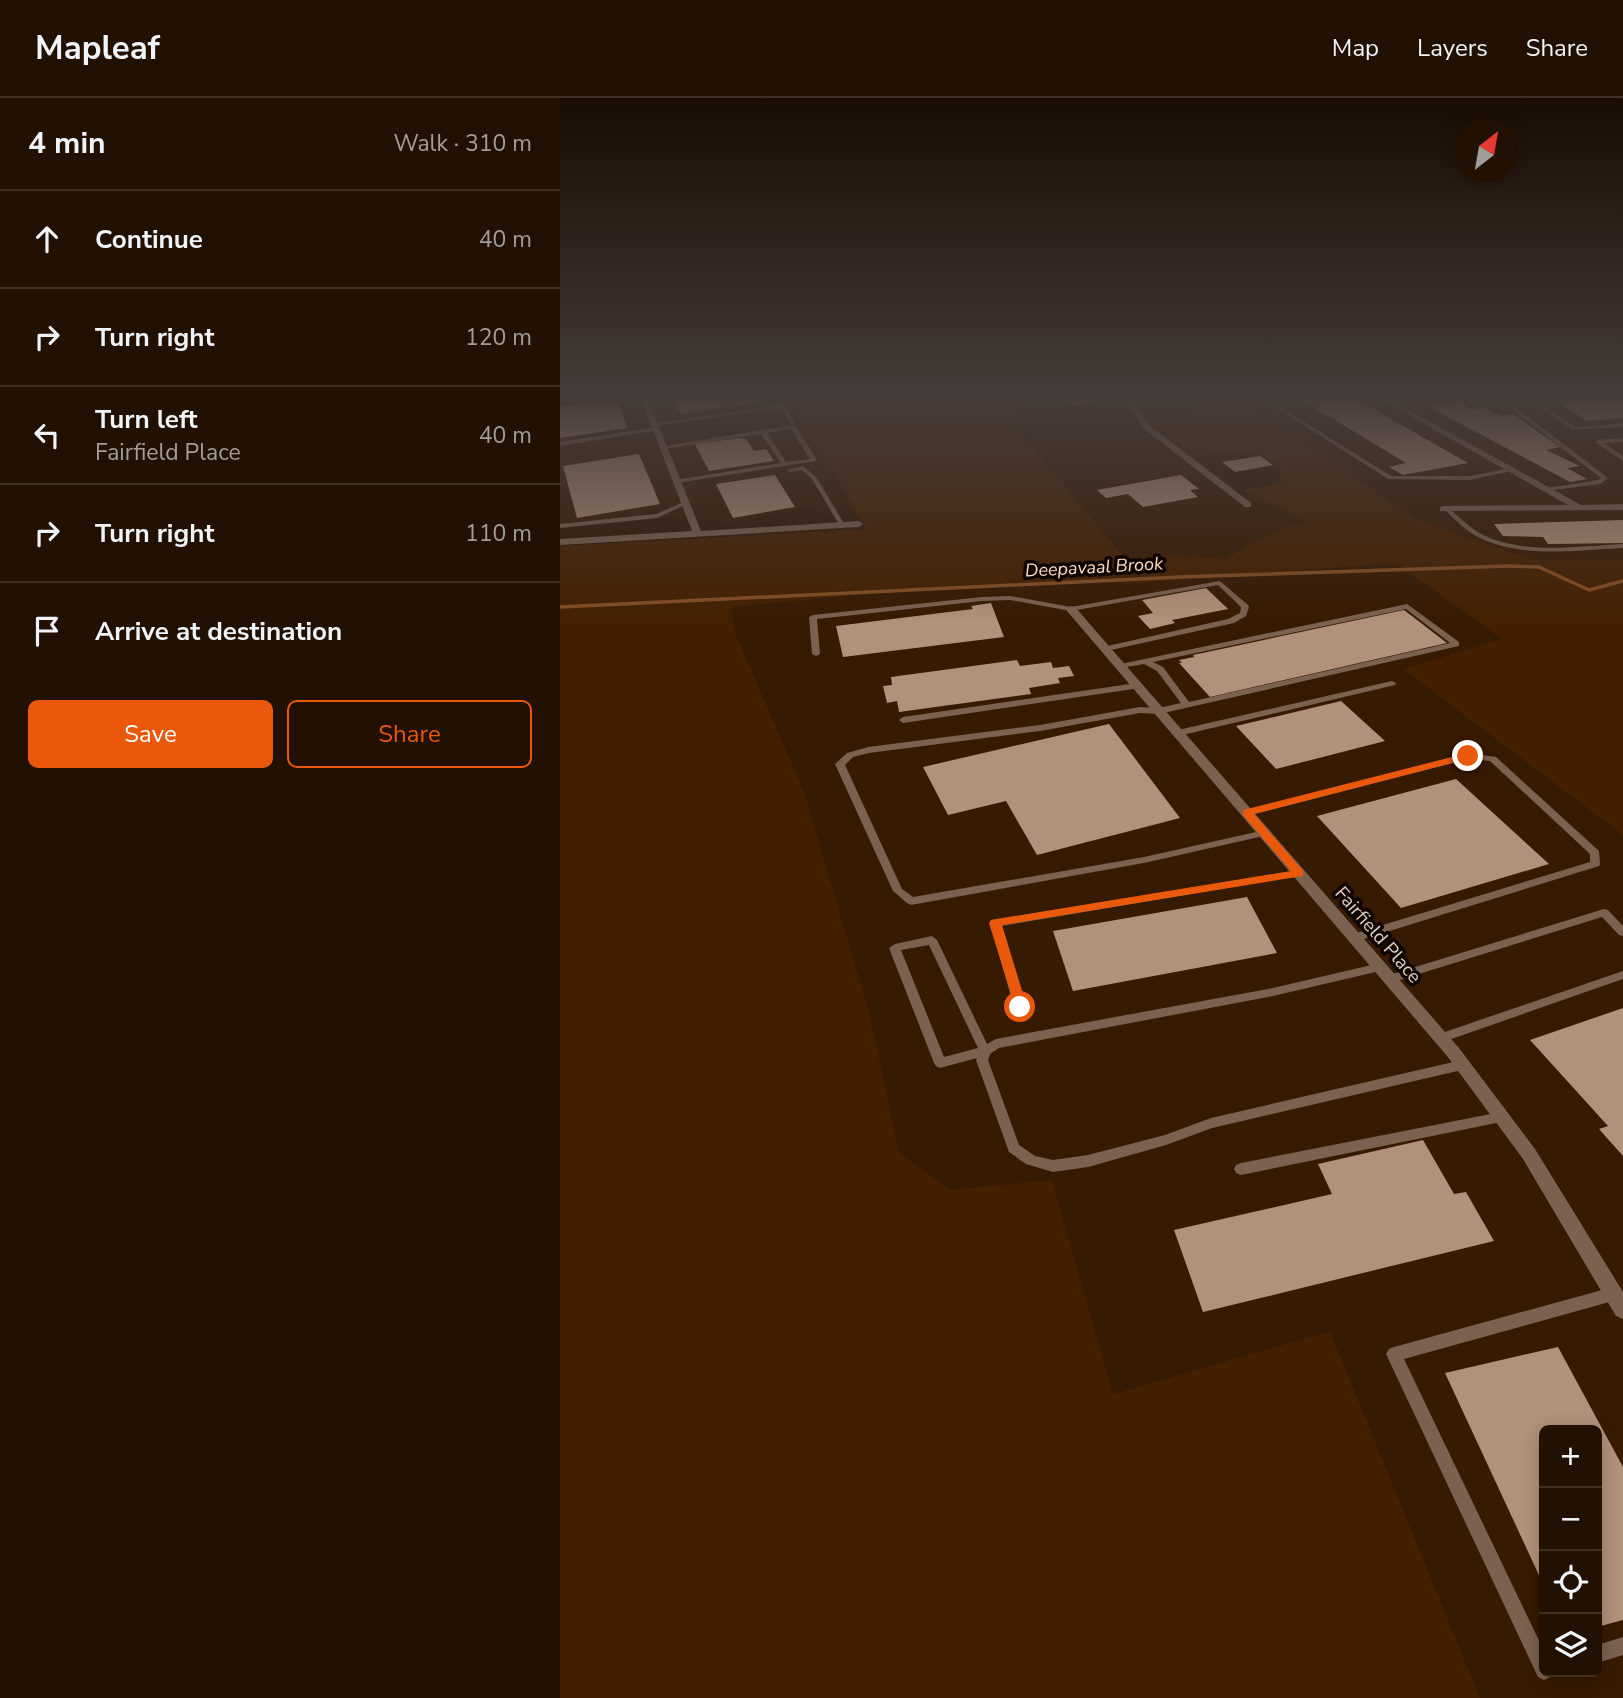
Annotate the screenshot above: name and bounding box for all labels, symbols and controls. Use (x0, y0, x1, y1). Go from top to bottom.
text: Mapleaf (35, 26, 160, 71)
text: Map (1332, 32, 1379, 64)
text: Layers (1417, 32, 1488, 64)
text: Share (1526, 32, 1588, 64)
north arrow (1455, 119, 1518, 182)
text: 4 min (28, 123, 106, 164)
text: Walk · 310 m (393, 128, 532, 159)
icon: ahead (28, 220, 66, 258)
text: Continue (95, 222, 203, 257)
text: 40 m (479, 224, 532, 255)
icon: right (28, 318, 66, 356)
text: Turn right (95, 320, 214, 355)
text: 120 m (465, 322, 532, 353)
text: Turn left (95, 402, 198, 437)
icon: left (28, 416, 66, 454)
text: 40 m (479, 420, 532, 451)
text: Fairfield Place (95, 437, 241, 468)
icon: right (28, 514, 66, 552)
text: Turn right (95, 516, 214, 551)
text: 110 m (465, 518, 532, 549)
water label: Deepavaal Brook (1024, 551, 1165, 583)
icon: arrive (28, 612, 66, 650)
text: Arrive at destination (95, 614, 342, 649)
button: Save (28, 700, 273, 768)
button: Share (287, 700, 532, 768)
route end (1452, 740, 1483, 771)
street label: Fairfield Place (1329, 881, 1427, 989)
route start (1004, 991, 1035, 1022)
map controls (1539, 1425, 1602, 1677)
button: + (1539, 1425, 1602, 1488)
button: − (1539, 1488, 1602, 1551)
button: locate (1539, 1551, 1602, 1614)
button: layers (1539, 1614, 1602, 1677)

